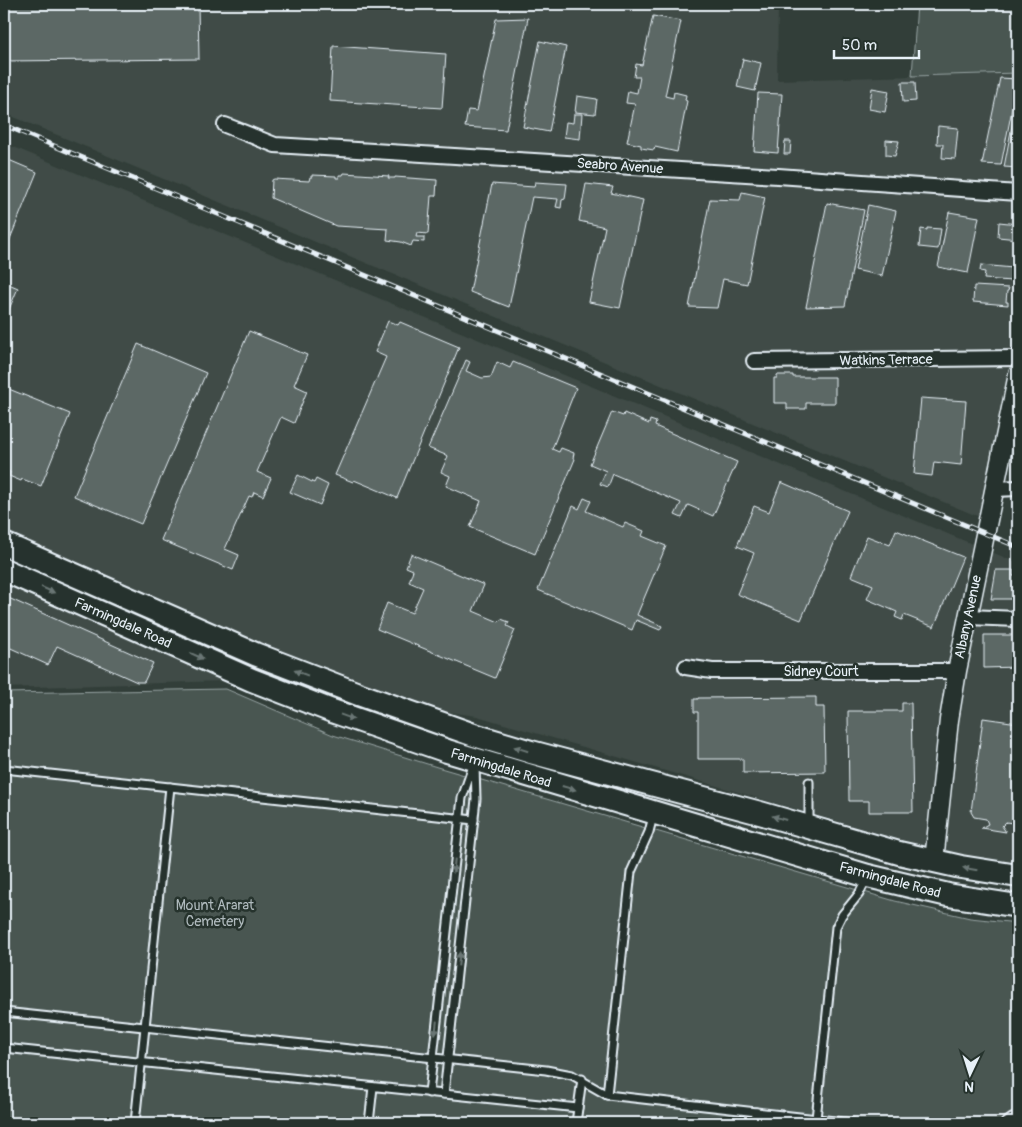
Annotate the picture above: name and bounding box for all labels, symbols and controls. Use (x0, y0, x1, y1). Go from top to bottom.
scale bar (834, 28, 920, 60)
text: 50 m (842, 36, 877, 55)
street label: Seabro Avenue (576, 154, 664, 178)
street label: Watkins Terrace (839, 351, 933, 369)
street label: Albany Avenue (951, 574, 985, 660)
one-way arrow (41, 586, 55, 594)
street label: Farmingdale Road (72, 594, 174, 652)
one-way arrow (190, 653, 204, 661)
street label: Sidney Court (783, 663, 859, 680)
one-way arrow (293, 669, 308, 677)
one-way arrow (340, 714, 355, 721)
one-way arrow (513, 744, 528, 752)
street label: Farmingdale Road (449, 745, 554, 791)
one-way arrow (561, 785, 576, 793)
one-way arrow (772, 814, 787, 822)
street label: Farmingdale Road (837, 858, 943, 902)
one-way arrow (450, 859, 458, 875)
one-way arrow (962, 864, 978, 872)
park label: Mount Ararat Cemetery (176, 897, 255, 930)
one-way arrow (455, 951, 463, 967)
one-way arrow (432, 1020, 440, 1036)
north arrow (944, 1050, 994, 1100)
text: N (964, 1078, 974, 1095)

